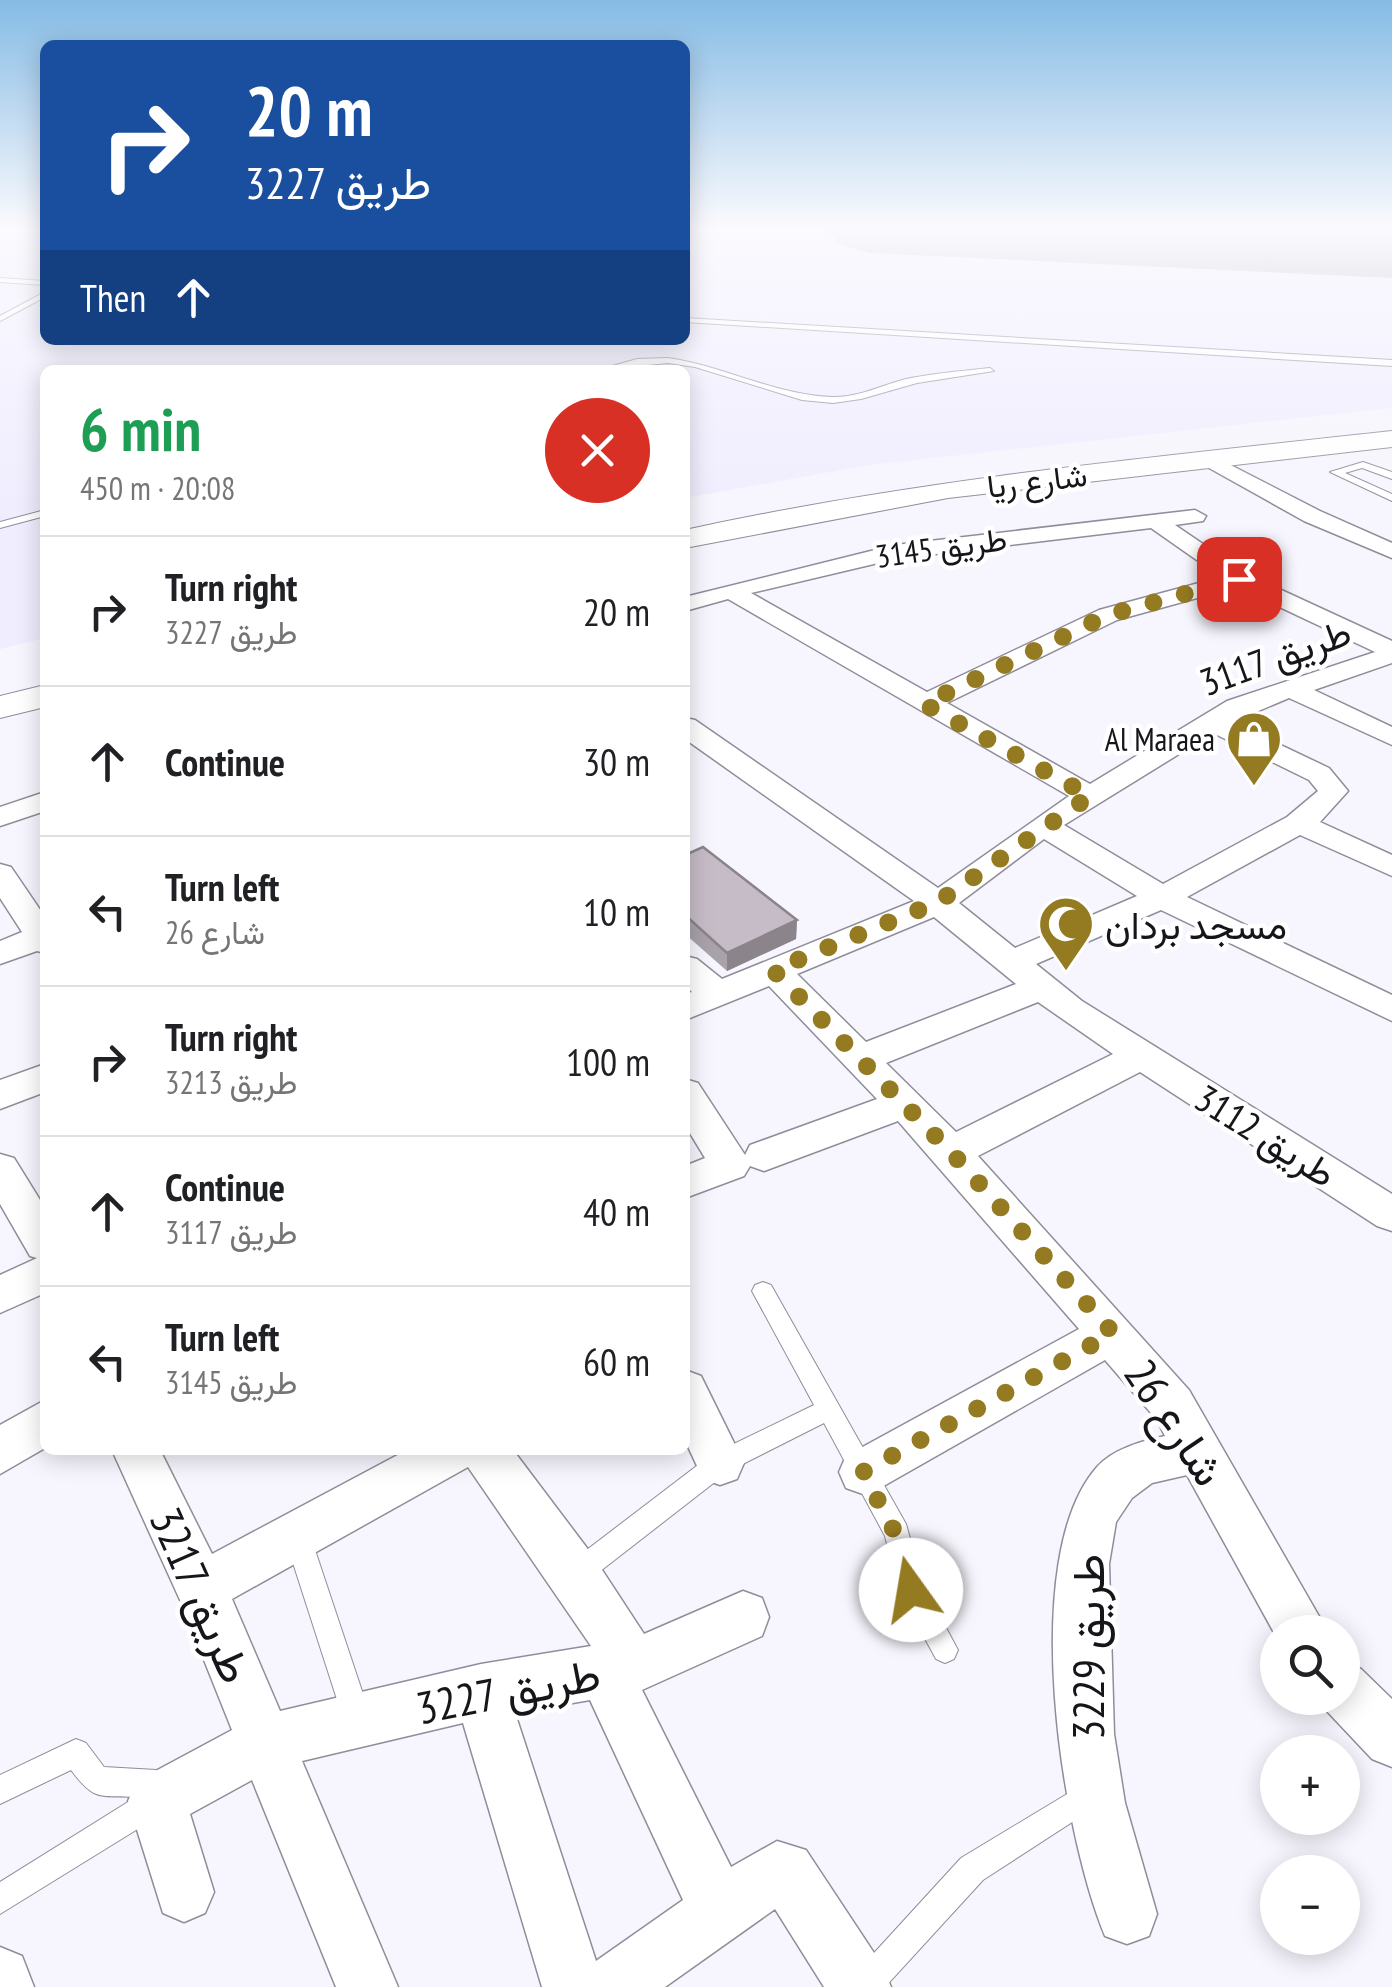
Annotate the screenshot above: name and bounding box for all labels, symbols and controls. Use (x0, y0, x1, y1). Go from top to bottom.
text: 20 m (245, 65, 373, 155)
icon: right (80, 80, 210, 210)
text: طريق 3227 (245, 153, 431, 211)
icon: ahead (166, 270, 221, 325)
text: Then (80, 273, 146, 322)
text: 6 min (80, 390, 201, 468)
button: close (545, 398, 650, 503)
street label: شارع ريا (985, 453, 1090, 509)
text: 450 m · 20:08 (80, 467, 235, 509)
street label: طريق 3145 (873, 517, 1009, 577)
pin (1197, 537, 1282, 622)
icon: arrive (1212, 552, 1267, 607)
text: Turn right (165, 562, 297, 611)
icon: right (80, 584, 135, 639)
text: 20 m (583, 587, 650, 636)
street label: طريق 3117 (1193, 606, 1357, 706)
text: طريق 3227 (165, 611, 297, 653)
shop icon: Al Maraea (1224, 709, 1284, 788)
place label: Al Maraea (1105, 718, 1215, 760)
icon: ahead (80, 734, 135, 789)
text: Continue (165, 737, 285, 786)
text: 30 m (583, 737, 650, 786)
text: Turn left (165, 862, 279, 911)
icon: left (80, 884, 135, 939)
text: 10 m (583, 887, 650, 936)
mosque icon: مسجد بردان (1036, 894, 1096, 973)
place label: مسجد بردان (1105, 900, 1287, 949)
text: شارع 26 (165, 911, 265, 953)
text: Turn right (165, 1012, 297, 1061)
icon: right (80, 1034, 135, 1089)
text: 100 m (566, 1037, 650, 1086)
text: طريق 3213 (165, 1061, 297, 1103)
street label: طريق 3112 (1186, 1073, 1346, 1197)
text: Continue (165, 1162, 285, 1211)
icon: ahead (80, 1184, 135, 1239)
text: 40 m (583, 1187, 650, 1236)
text: طريق 3117 (165, 1211, 297, 1253)
text: Turn left (165, 1312, 279, 1361)
icon: left (80, 1334, 135, 1389)
text: 60 m (583, 1337, 650, 1386)
street label: شارع 26 (1110, 1348, 1239, 1498)
text: طريق 3145 (165, 1361, 297, 1403)
street label: طريق 3217 (138, 1498, 266, 1692)
position arrow (859, 1538, 963, 1642)
street label: طريق 3229 (1058, 1554, 1116, 1740)
map controls (1260, 1615, 1360, 1955)
button: search (1260, 1615, 1360, 1715)
street label: طريق 3227 (411, 1644, 605, 1736)
button: + (1260, 1735, 1360, 1835)
button: − (1260, 1855, 1360, 1955)

